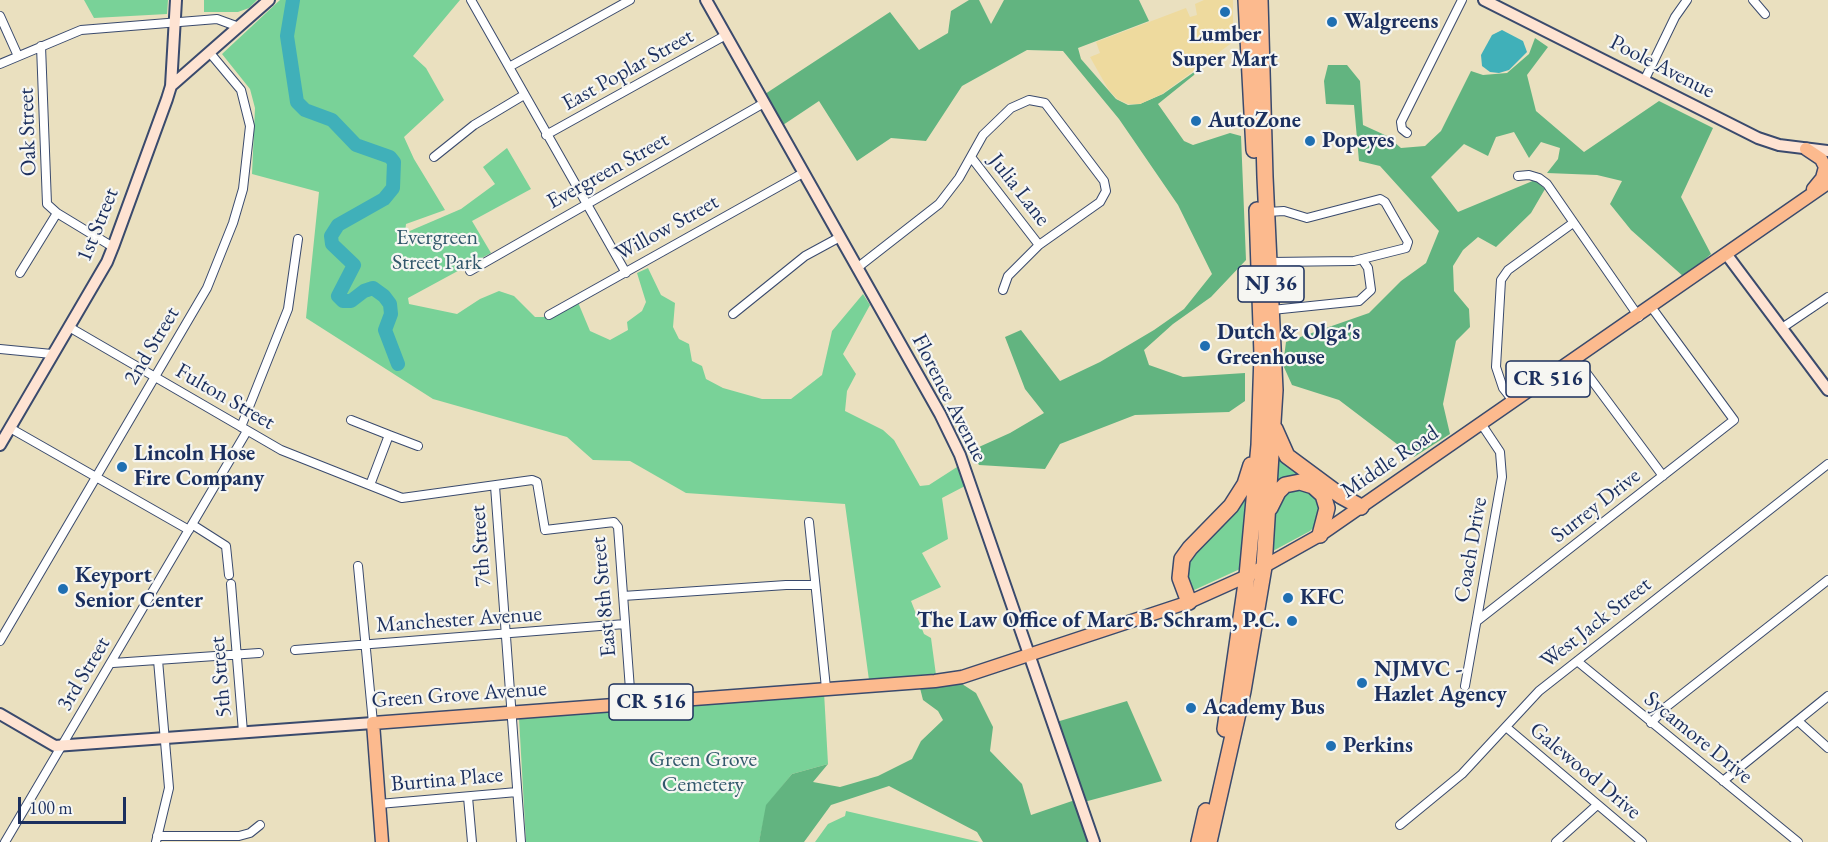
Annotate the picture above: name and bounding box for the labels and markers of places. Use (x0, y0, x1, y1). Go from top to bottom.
marker: Lumber Super Mart (1218, 5, 1232, 19)
place label: Walgreens (1344, 9, 1438, 35)
marker: Walgreens (1325, 15, 1339, 29)
place label: Lumber Super Mart (1172, 22, 1278, 74)
place label: AutoZone (1208, 108, 1301, 134)
marker: AutoZone (1189, 114, 1203, 128)
place label: Popeyes (1322, 128, 1394, 154)
marker: Popeyes (1303, 134, 1317, 148)
place label: Dutch & Olga's Greenhouse (1217, 320, 1360, 372)
marker: Dutch & Olga's Greenhouse (1198, 339, 1212, 353)
place label: Lincoln Hose Fire Company (134, 441, 264, 493)
marker: Lincoln Hose Fire Company (115, 460, 129, 474)
place label: Keyport Senior Center (75, 563, 203, 614)
marker: Keyport Senior Center (56, 582, 70, 596)
place label: KFC (1300, 585, 1344, 611)
marker: KFC (1281, 591, 1295, 605)
place label: The Law Office of Marc B. Schram, P.C. (917, 608, 1280, 634)
marker: The Law Office of Marc B. Schram, P.C. (1285, 614, 1299, 628)
place label: NJMVC - Hazlet Agency (1374, 657, 1507, 708)
marker: NJMVC - Hazlet Agency (1355, 676, 1369, 690)
place label: Academy Bus (1203, 695, 1325, 721)
marker: Academy Bus (1184, 701, 1198, 715)
place label: Perkins (1343, 733, 1413, 759)
marker: Perkins (1324, 739, 1338, 753)

